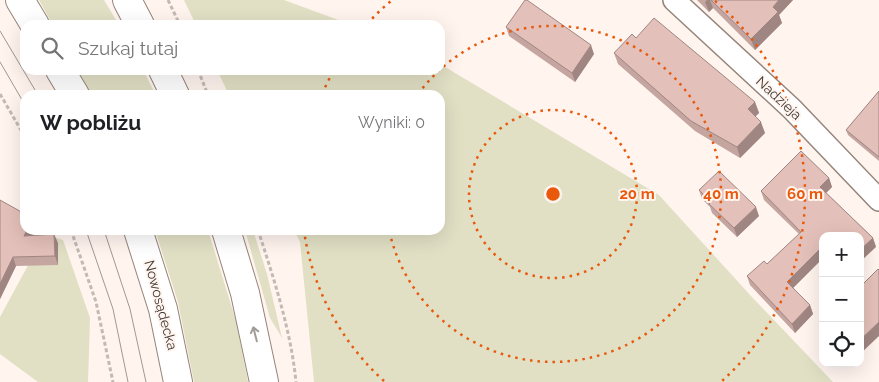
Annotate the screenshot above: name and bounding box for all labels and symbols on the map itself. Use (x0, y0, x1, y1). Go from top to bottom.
street label: Nadzieja (753, 73, 805, 123)
centre of rings (544, 185, 562, 203)
text: 20 m (619, 185, 655, 203)
text: 40 m (703, 185, 739, 203)
text: 60 m (787, 185, 823, 203)
street label: Nowosądecka (141, 258, 181, 352)
one-way arrow (250, 327, 259, 343)

